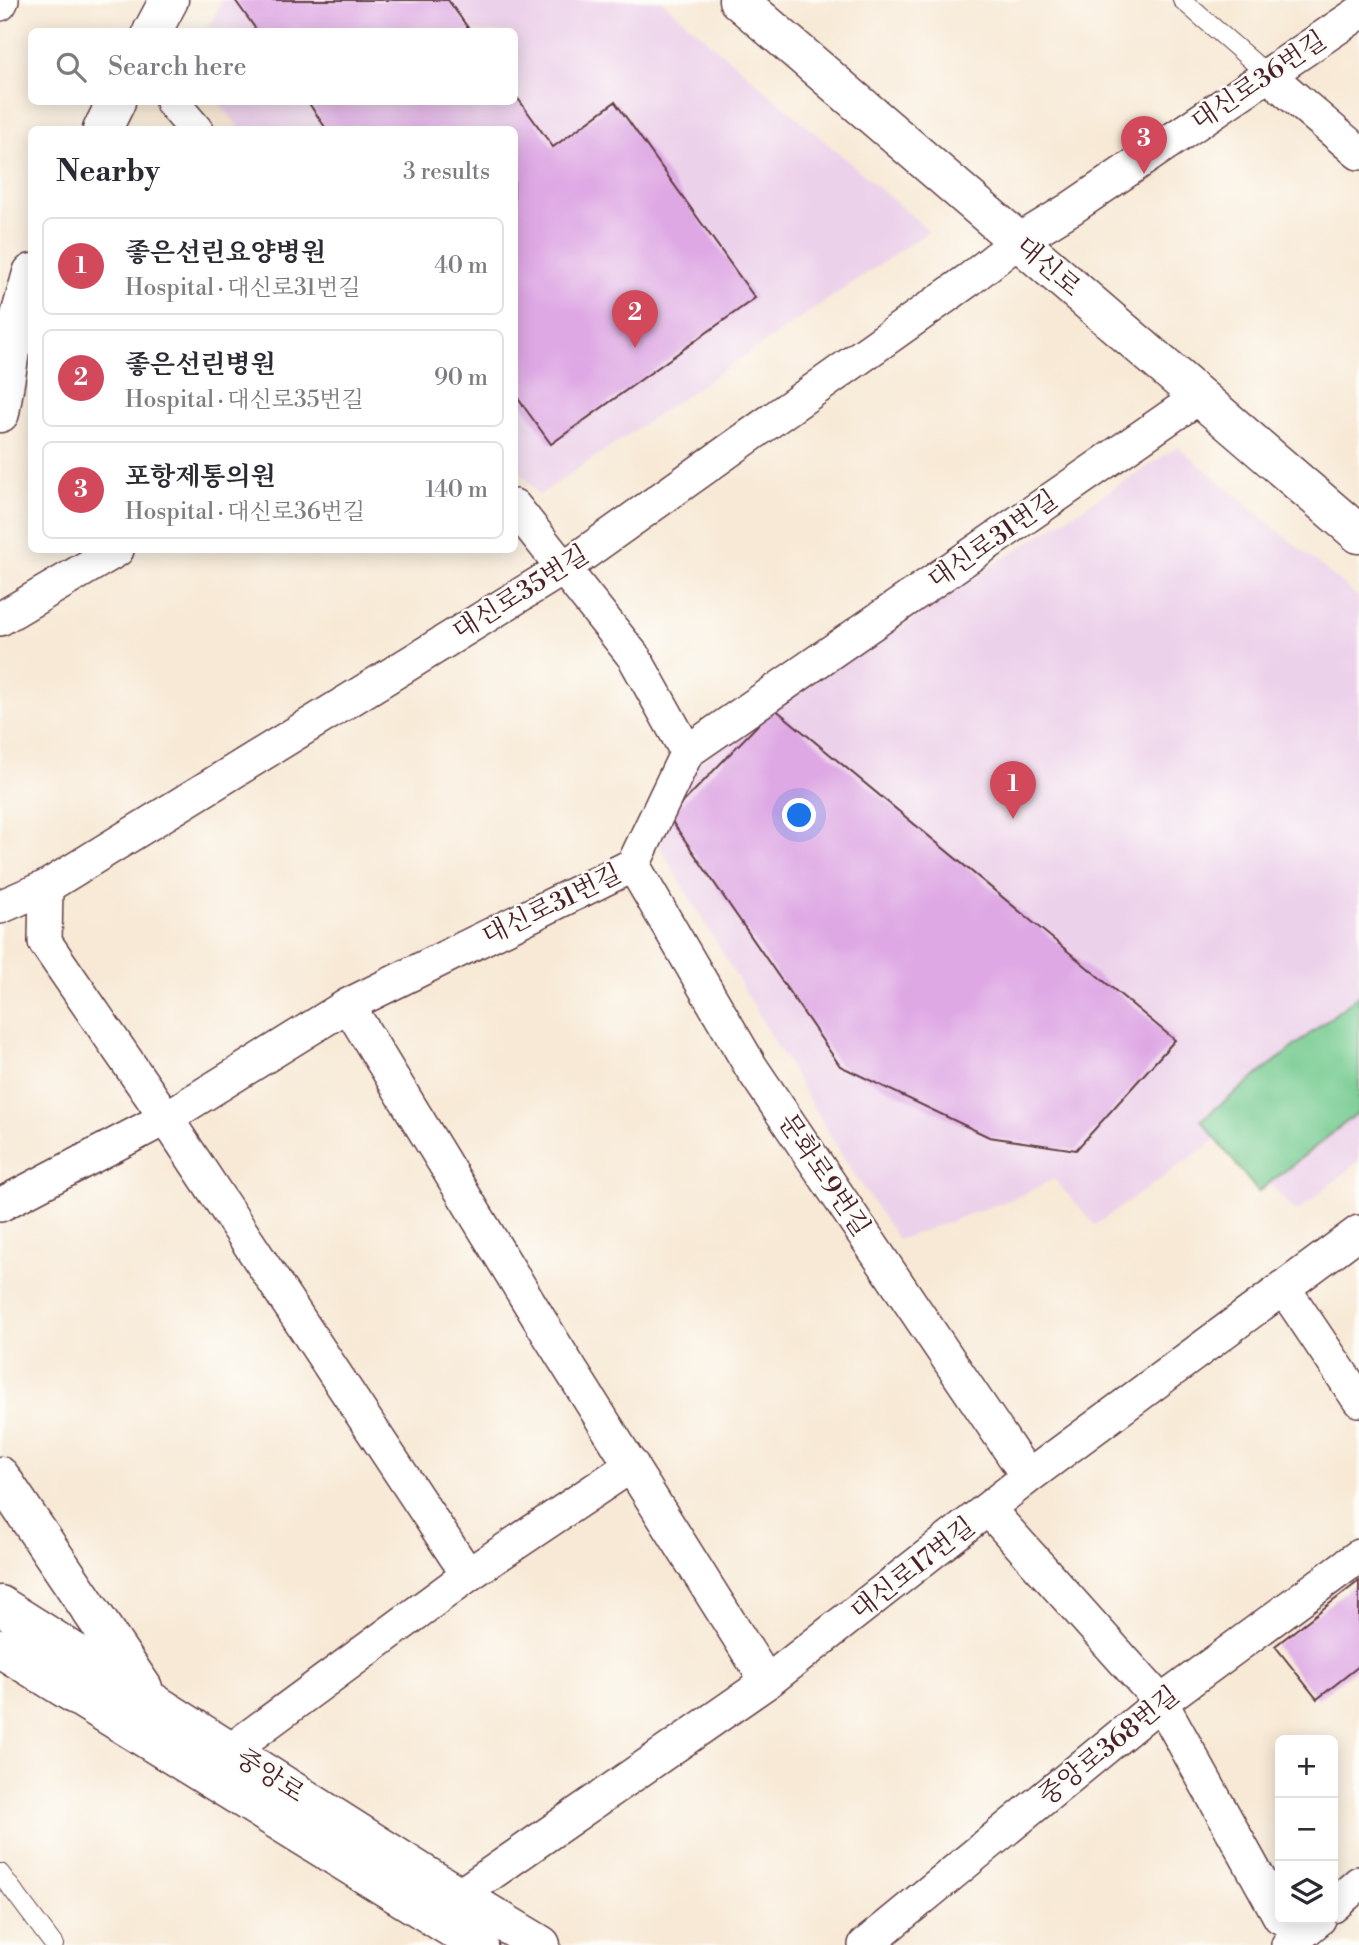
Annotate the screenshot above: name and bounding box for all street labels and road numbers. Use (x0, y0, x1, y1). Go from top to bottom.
street label: 대신로36번길 (1186, 24, 1332, 138)
street label: 대신로 (1009, 230, 1087, 304)
street label: 대신로31번길 (922, 484, 1064, 596)
street label: 대신로35번길 (447, 539, 595, 647)
street label: 대신로31번길 (477, 858, 627, 952)
street label: 문화로9번길 (771, 1107, 877, 1243)
street label: 대신로17번길 (845, 1511, 981, 1627)
street label: 중앙로368번길 (1032, 1680, 1186, 1812)
street label: 중앙로 (230, 1742, 310, 1810)

